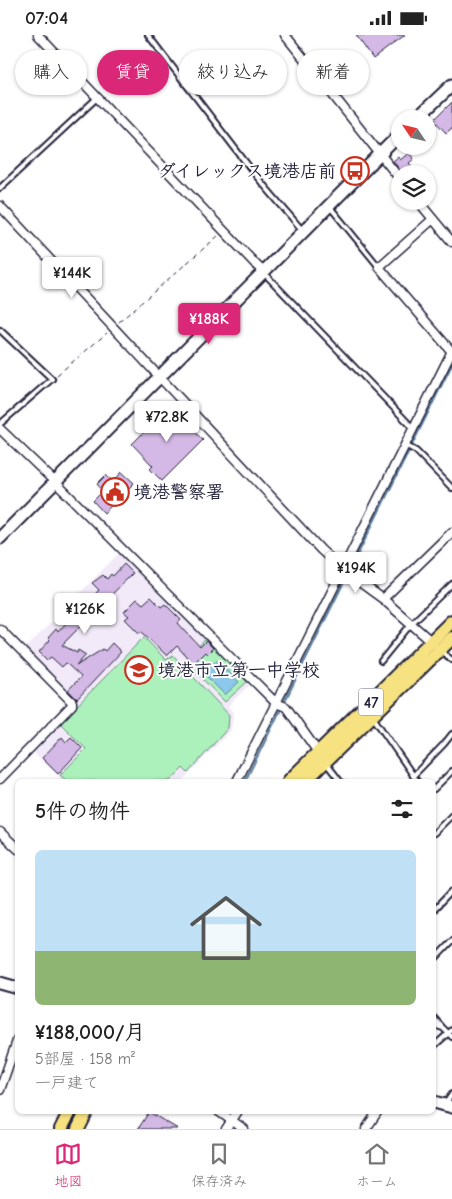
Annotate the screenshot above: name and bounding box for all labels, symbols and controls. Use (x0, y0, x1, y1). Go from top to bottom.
text: 07:04 (25, 7, 68, 29)
chip: 購入 (15, 50, 87, 95)
chip: 賃貸 (97, 50, 169, 95)
chip: 絞り込み (179, 50, 287, 95)
chip: 新着 (297, 50, 369, 95)
north arrow (391, 110, 436, 155)
map controls (391, 110, 436, 210)
bus stop icon: ダイレックス境港店前 (340, 156, 370, 186)
place label: ダイレックス境港店前 (158, 161, 336, 182)
button: layers (391, 165, 436, 210)
pin: ¥144K (37, 257, 107, 299)
text: ¥144K (53, 264, 91, 282)
pin: ¥188K (174, 303, 244, 345)
text: ¥188K (189, 310, 229, 328)
pin: ¥72.8K (126, 401, 208, 443)
text: ¥72.8K (145, 408, 189, 426)
public building icon: 境港警察署 (100, 477, 130, 507)
place label: 境港警察署 (134, 482, 224, 503)
pin: ¥194K (321, 551, 391, 594)
text: ¥194K (336, 559, 376, 577)
pin: ¥126K (50, 593, 120, 635)
text: ¥126K (65, 600, 105, 618)
school or university icon: 境港市立第一中学校 (124, 655, 154, 685)
place label: 境港市立第一中学校 (158, 660, 320, 681)
road number: 47 (358, 689, 384, 715)
icon: filters (388, 795, 416, 823)
text: 5件の物件 (35, 799, 130, 823)
icon: home (181, 883, 271, 973)
text: ¥188,000/月 (35, 1020, 145, 1044)
text: 5部屋 · 158 m² (35, 1050, 135, 1068)
text: 一戸建て (35, 1074, 99, 1092)
tab: 地図 (54, 1140, 82, 1190)
tab: 保存済み (191, 1140, 247, 1190)
tab: ホーム (356, 1140, 398, 1190)

